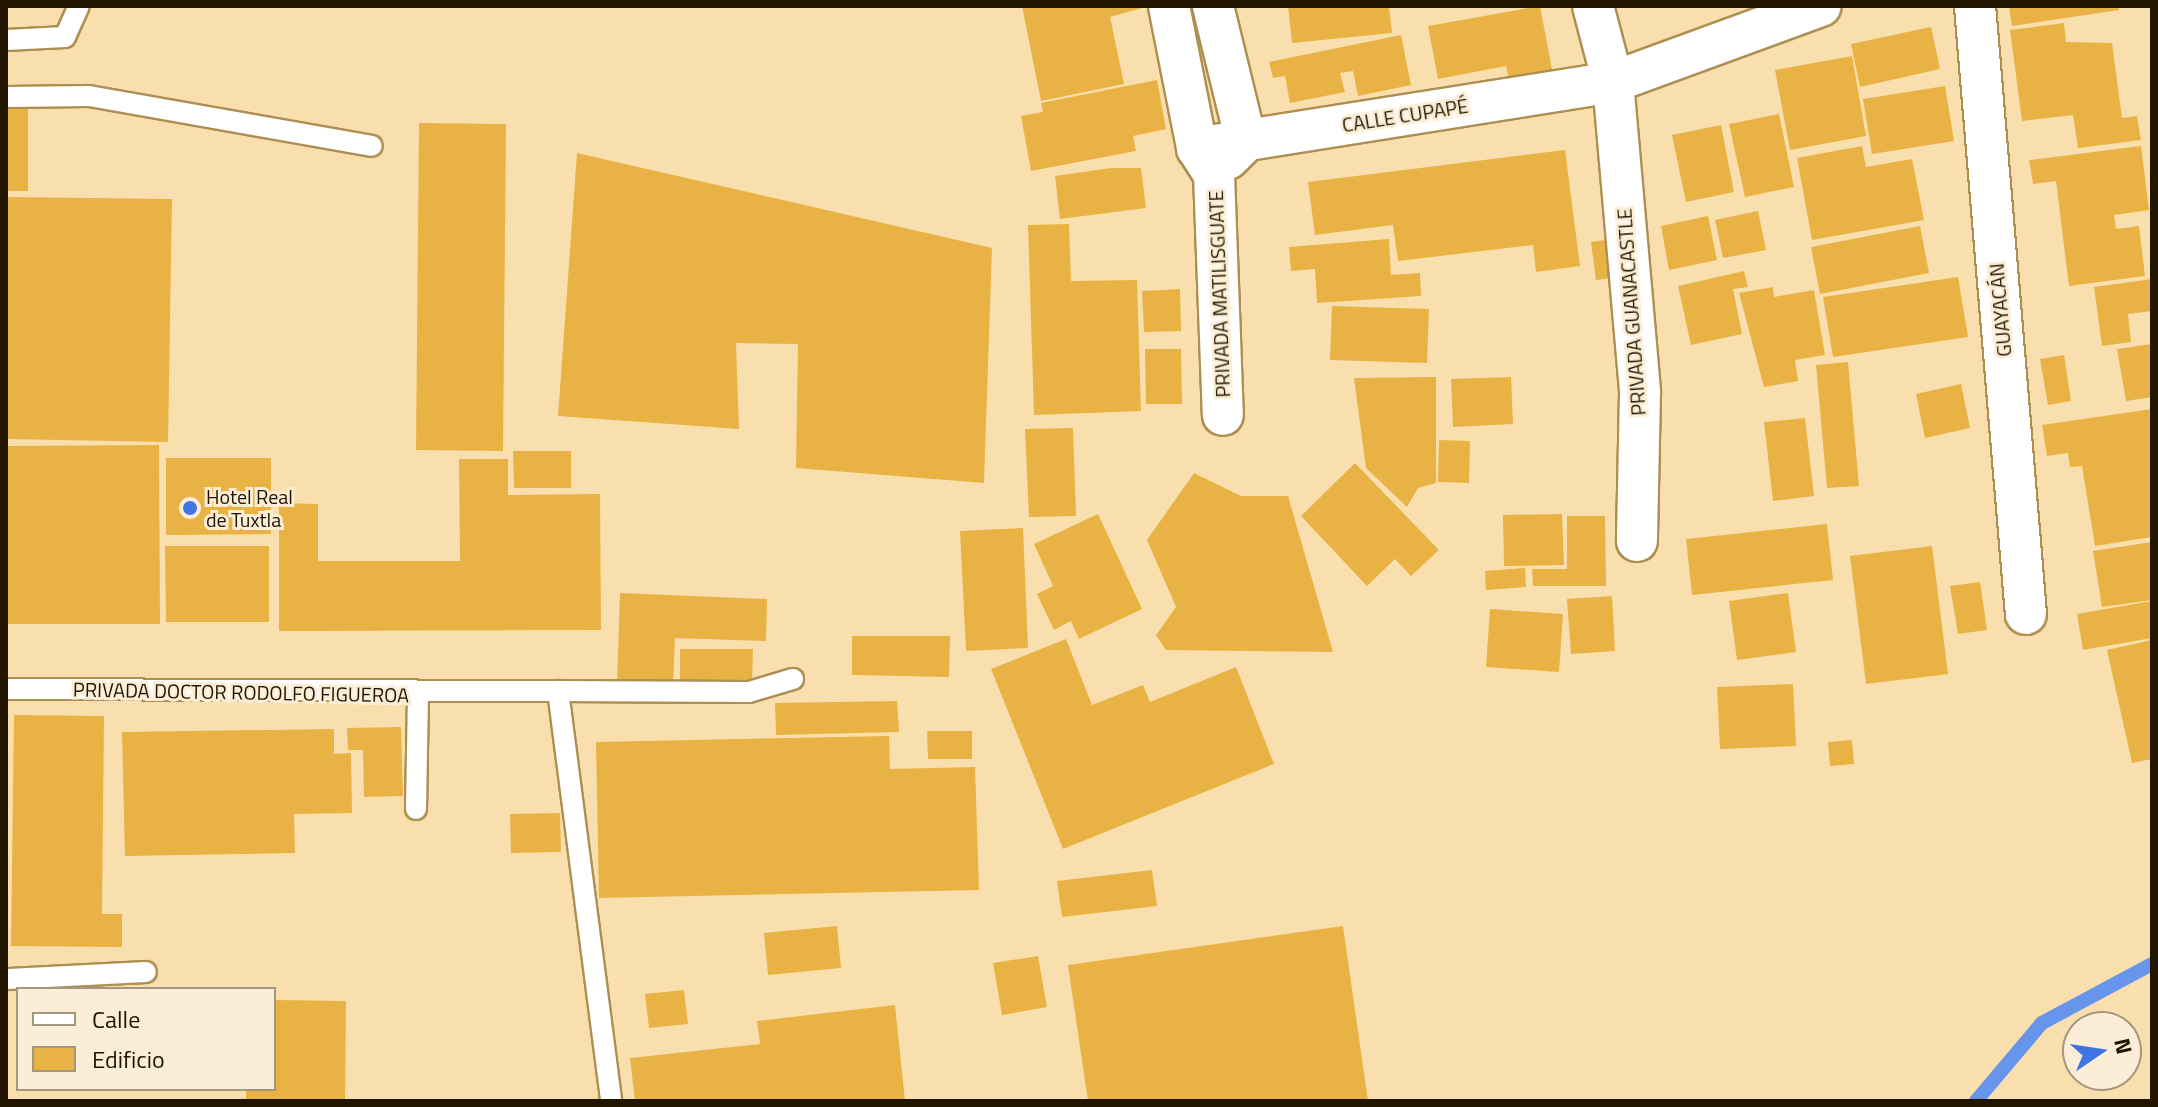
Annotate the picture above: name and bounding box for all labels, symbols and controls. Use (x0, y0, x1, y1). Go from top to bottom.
street label: CALLE CUPAPÉ (1340, 93, 1470, 137)
street label: PRIVADA MATILISGUATE (1203, 190, 1235, 398)
street label: PRIVADA GUANACASTLE (1612, 207, 1650, 417)
street label: GUAYACÁN (1984, 262, 2016, 358)
place label: Hotel Real de Tuxtla (206, 484, 293, 531)
marker: Hotel Real de Tuxtla (181, 499, 199, 517)
street label: PRIVADA DOCTOR RODOLFO FIGUEROA (73, 677, 409, 707)
legend (16, 987, 276, 1091)
text: Calle (92, 1001, 140, 1037)
north arrow (2062, 1011, 2142, 1091)
text: N (2105, 1035, 2142, 1057)
text: Edificio (92, 1041, 165, 1077)

